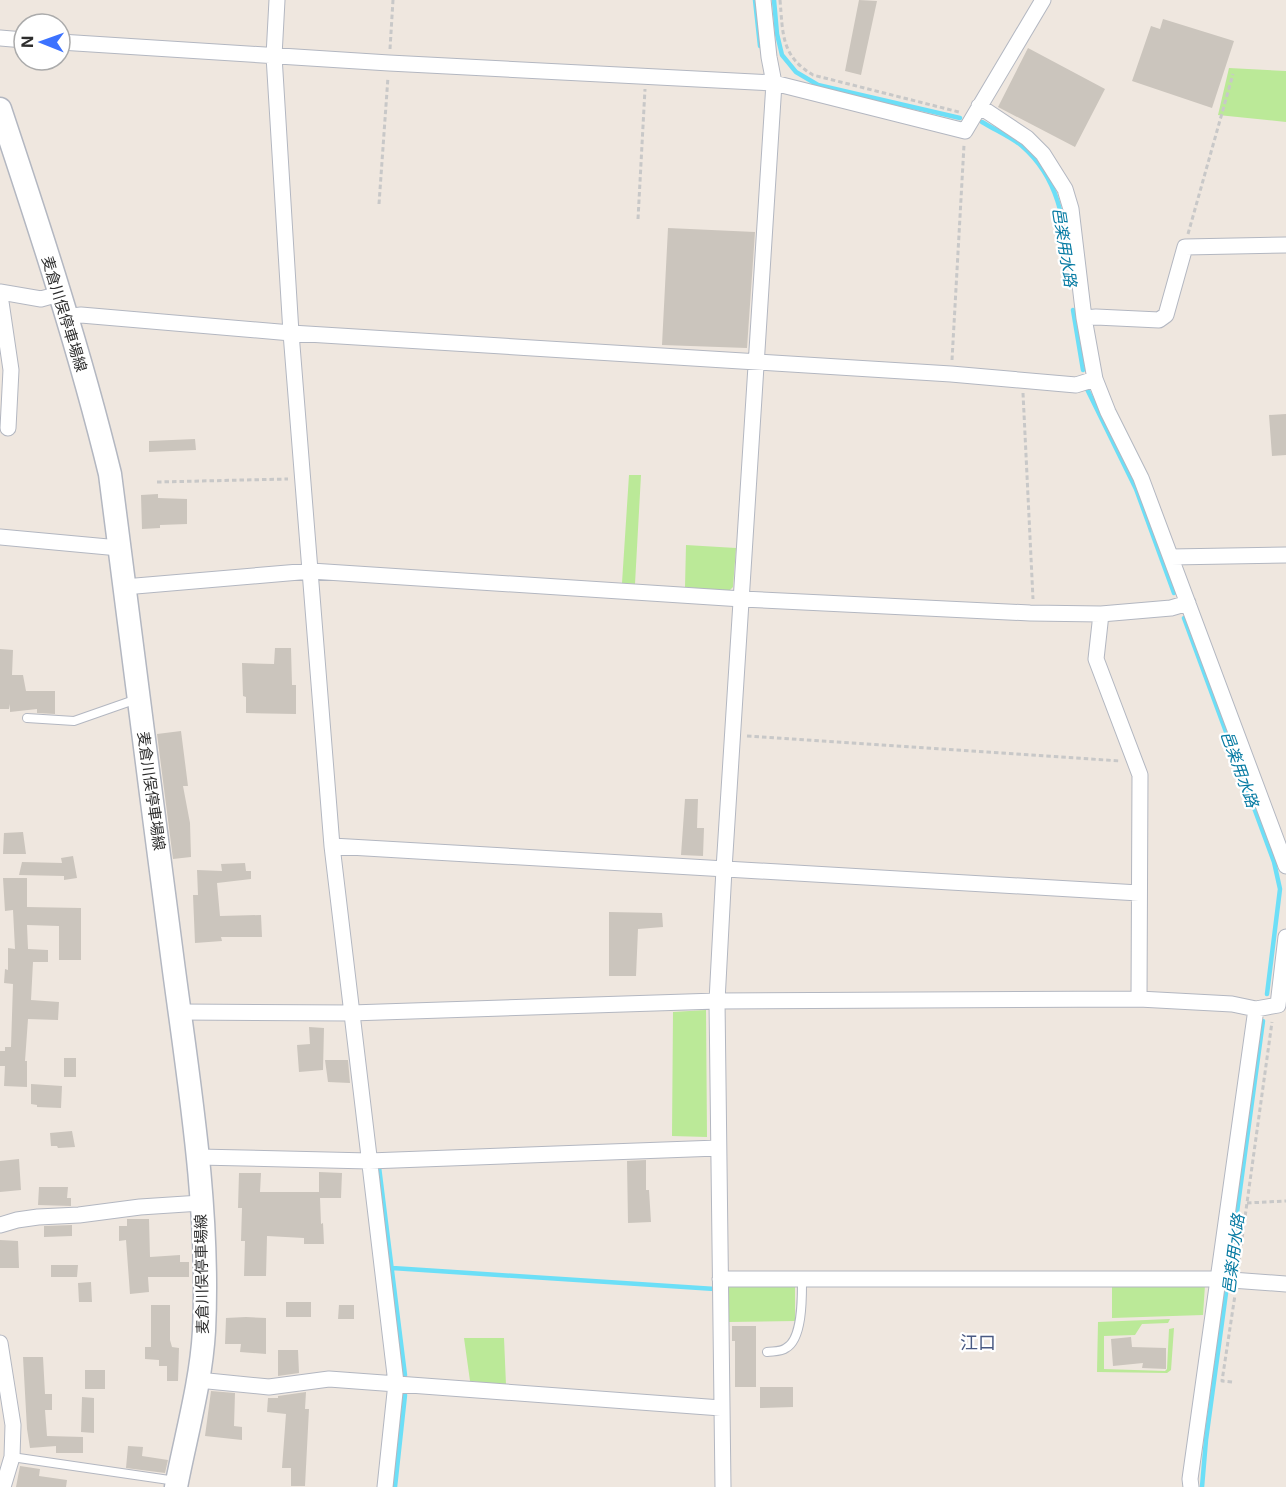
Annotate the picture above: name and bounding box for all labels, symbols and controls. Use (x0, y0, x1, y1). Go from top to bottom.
north arrow (12, 12, 72, 72)
text: N (17, 35, 37, 48)
water label: 邑楽用水路 (1049, 206, 1081, 290)
street label: 麦倉川俣停車場線 (38, 254, 91, 374)
water label: 邑楽用水路 (1217, 728, 1264, 812)
street label: 麦倉川俣停車場線 (134, 730, 169, 852)
water label: 邑楽用水路 (1218, 1211, 1248, 1295)
street label: 麦倉川俣停車場線 (191, 1214, 212, 1334)
district label: 江口 (960, 1332, 996, 1353)

